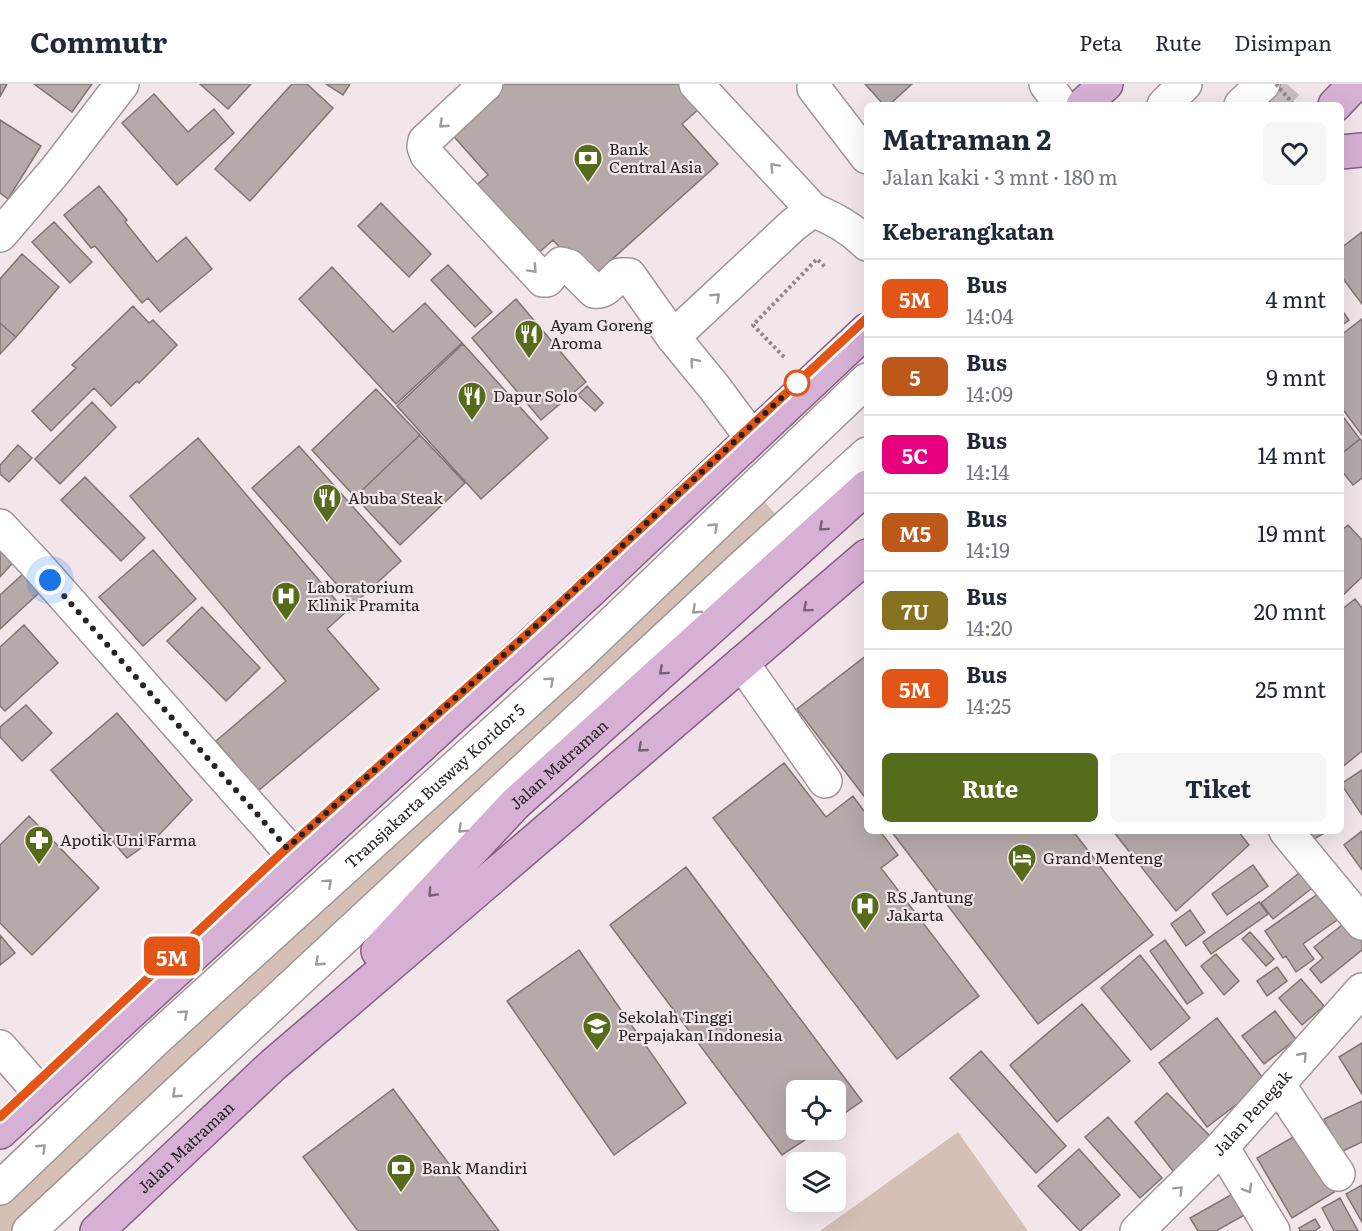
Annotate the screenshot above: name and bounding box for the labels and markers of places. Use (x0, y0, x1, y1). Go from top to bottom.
place label: Bank Central Asia (609, 136, 703, 178)
bank icon: Bank Central Asia (572, 142, 604, 184)
place label: Ayam Goreng Aroma (550, 312, 653, 354)
restaurant icon: Ayam Goreng Aroma (513, 318, 545, 360)
unlabelled marker (784, 370, 810, 396)
restaurant icon: Dapur Solo (456, 380, 488, 422)
place label: Dapur Solo (493, 383, 578, 407)
restaurant icon: Abuba Steak (311, 482, 343, 524)
place label: Abuba Steak (348, 485, 443, 509)
place label: Laboratorium Klinik Pramita (307, 574, 420, 616)
hospital icon: Laboratorium Klinik Pramita (270, 580, 302, 622)
pharmacy icon: Apotik Uni Farma (23, 824, 55, 866)
place label: Apotik Uni Farma (60, 827, 197, 851)
hotel icon: Grand Menteng (1006, 842, 1038, 884)
place label: Grand Menteng (1043, 845, 1163, 869)
place label: RS Jantung Jakarta (886, 884, 973, 926)
hospital icon: RS Jantung Jakarta (849, 890, 881, 932)
place label: Sekolah Tinggi Perpajakan Indonesia (618, 1004, 783, 1046)
school or university icon: Sekolah Tinggi Perpajakan Indonesia (581, 1010, 613, 1052)
bank icon: Bank Mandiri (385, 1152, 417, 1194)
place label: Bank Mandiri (422, 1155, 527, 1179)

